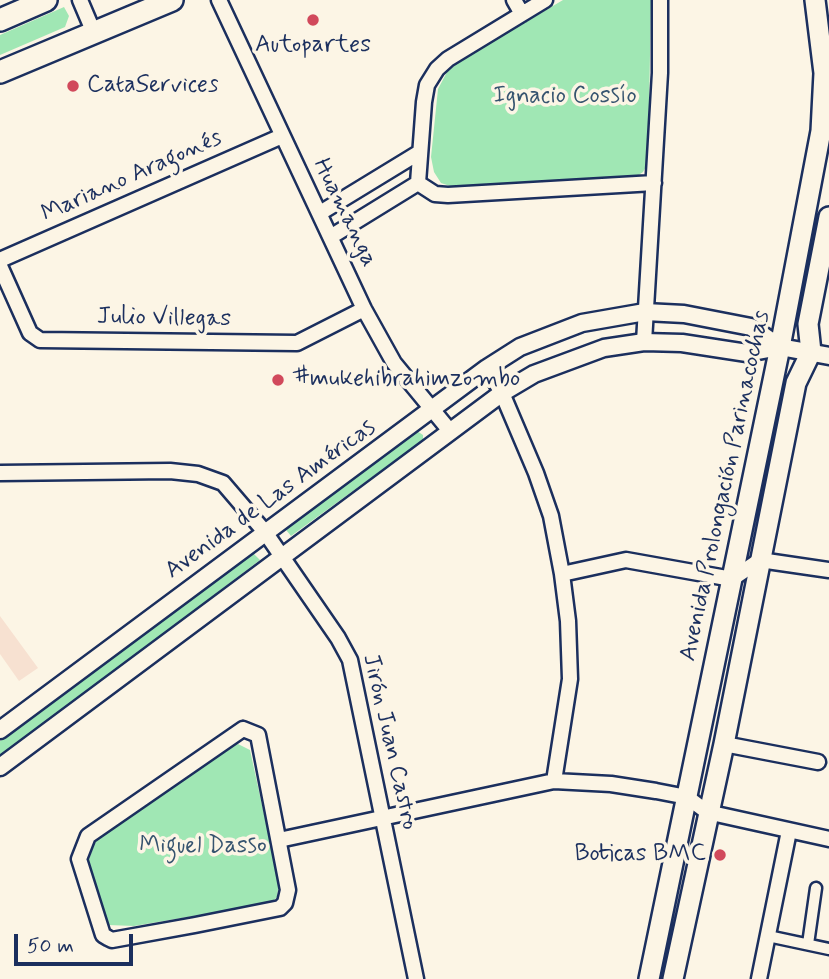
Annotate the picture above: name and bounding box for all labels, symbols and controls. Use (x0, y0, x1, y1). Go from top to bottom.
marker: Autopartes (305, 12, 321, 28)
place label: Autopartes (255, 32, 371, 60)
place label: CataServices (87, 72, 218, 100)
marker: CataServices (65, 78, 81, 94)
park label: Ignacio Cossío (493, 83, 637, 111)
street label: Mariano Aragonés (37, 124, 227, 230)
street label: Huamanga (305, 154, 383, 272)
street label: Julio Villegas (97, 303, 231, 335)
street label: Avenida Prolongación Parinacochas (675, 308, 777, 664)
place label: #mukehibrahimzombo (292, 366, 520, 394)
marker: #mukehibrahimzombo (270, 372, 286, 388)
street label: Avenida de Las Américas (160, 414, 382, 586)
street label: Jirón Juan Castro (355, 651, 423, 833)
park label: Miguel Dasso (139, 833, 267, 861)
place label: Boticas BMC (574, 841, 706, 869)
marker: Boticas BMC (712, 847, 728, 863)
scale bar (18, 920, 136, 964)
text: 50 m (27, 932, 74, 960)

